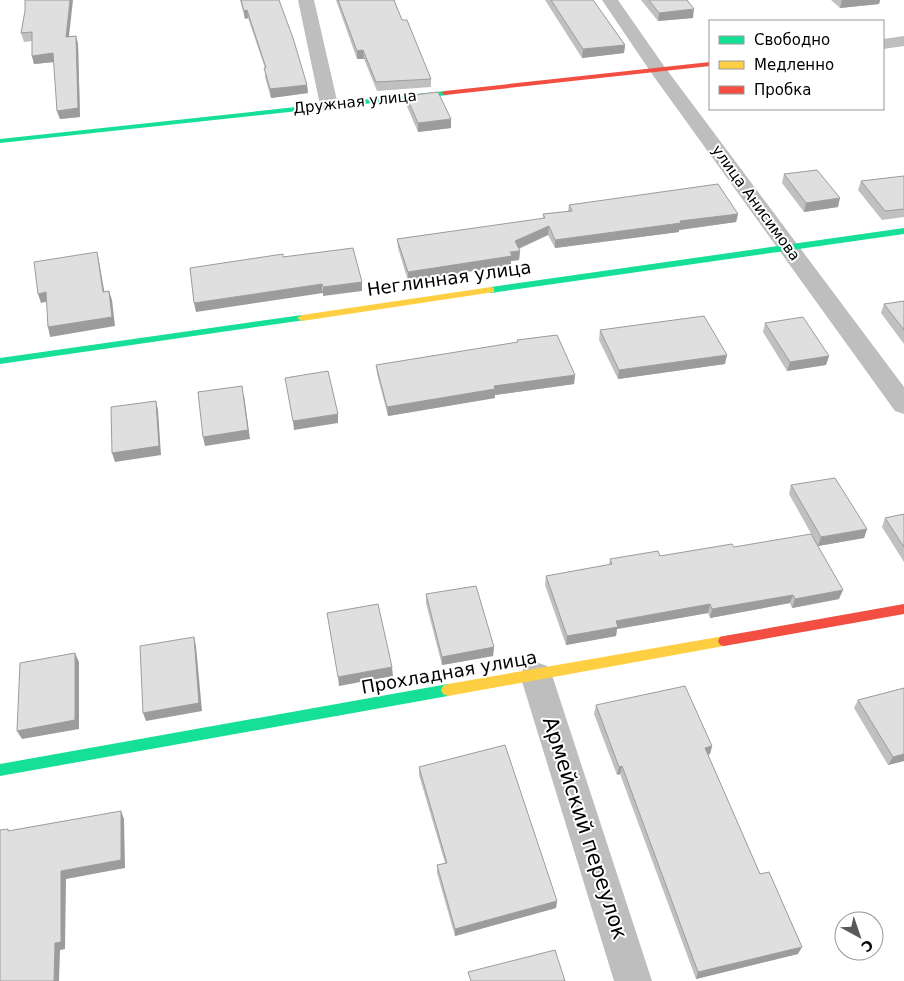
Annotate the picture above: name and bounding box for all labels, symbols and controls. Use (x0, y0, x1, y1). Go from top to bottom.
legend (709, 20, 884, 110)
text: Свободно (754, 31, 830, 49)
text: Медленно (754, 56, 834, 74)
text: Пробка (754, 81, 811, 99)
street label: Дружная улица (292, 87, 418, 117)
street label: улица Анисимова (708, 142, 804, 264)
street label: Неглинная улица (366, 256, 532, 300)
street label: Прохладная улица (359, 646, 539, 698)
street label: Армейский переулок (538, 714, 632, 942)
north arrow (834, 911, 884, 961)
text: С (858, 937, 876, 955)

